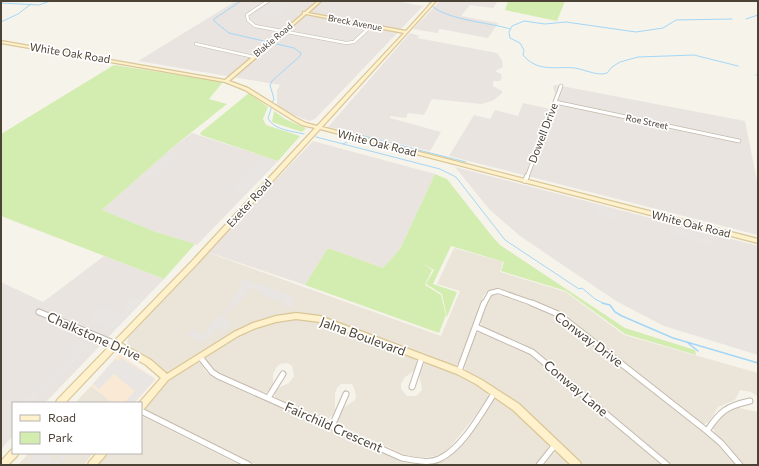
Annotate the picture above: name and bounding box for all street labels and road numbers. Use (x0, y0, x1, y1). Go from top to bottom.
street label: Breck Avenue (327, 12, 383, 33)
street label: Blakie Road (251, 20, 294, 59)
street label: White Oak Road (29, 40, 111, 65)
street label: Dowell Drive (525, 101, 560, 165)
street label: Roe Street (625, 112, 670, 131)
street label: White Oak Road (336, 126, 418, 159)
street label: Exeter Road (224, 176, 274, 229)
street label: White Oak Road (650, 207, 732, 240)
street label: Chalkstone Drive (45, 308, 143, 364)
street label: Conway Drive (552, 308, 626, 370)
street label: Jalna Boulevard (318, 313, 408, 359)
street label: Conway Lane (541, 357, 611, 420)
street label: Fairchild Crescent (283, 398, 385, 456)

